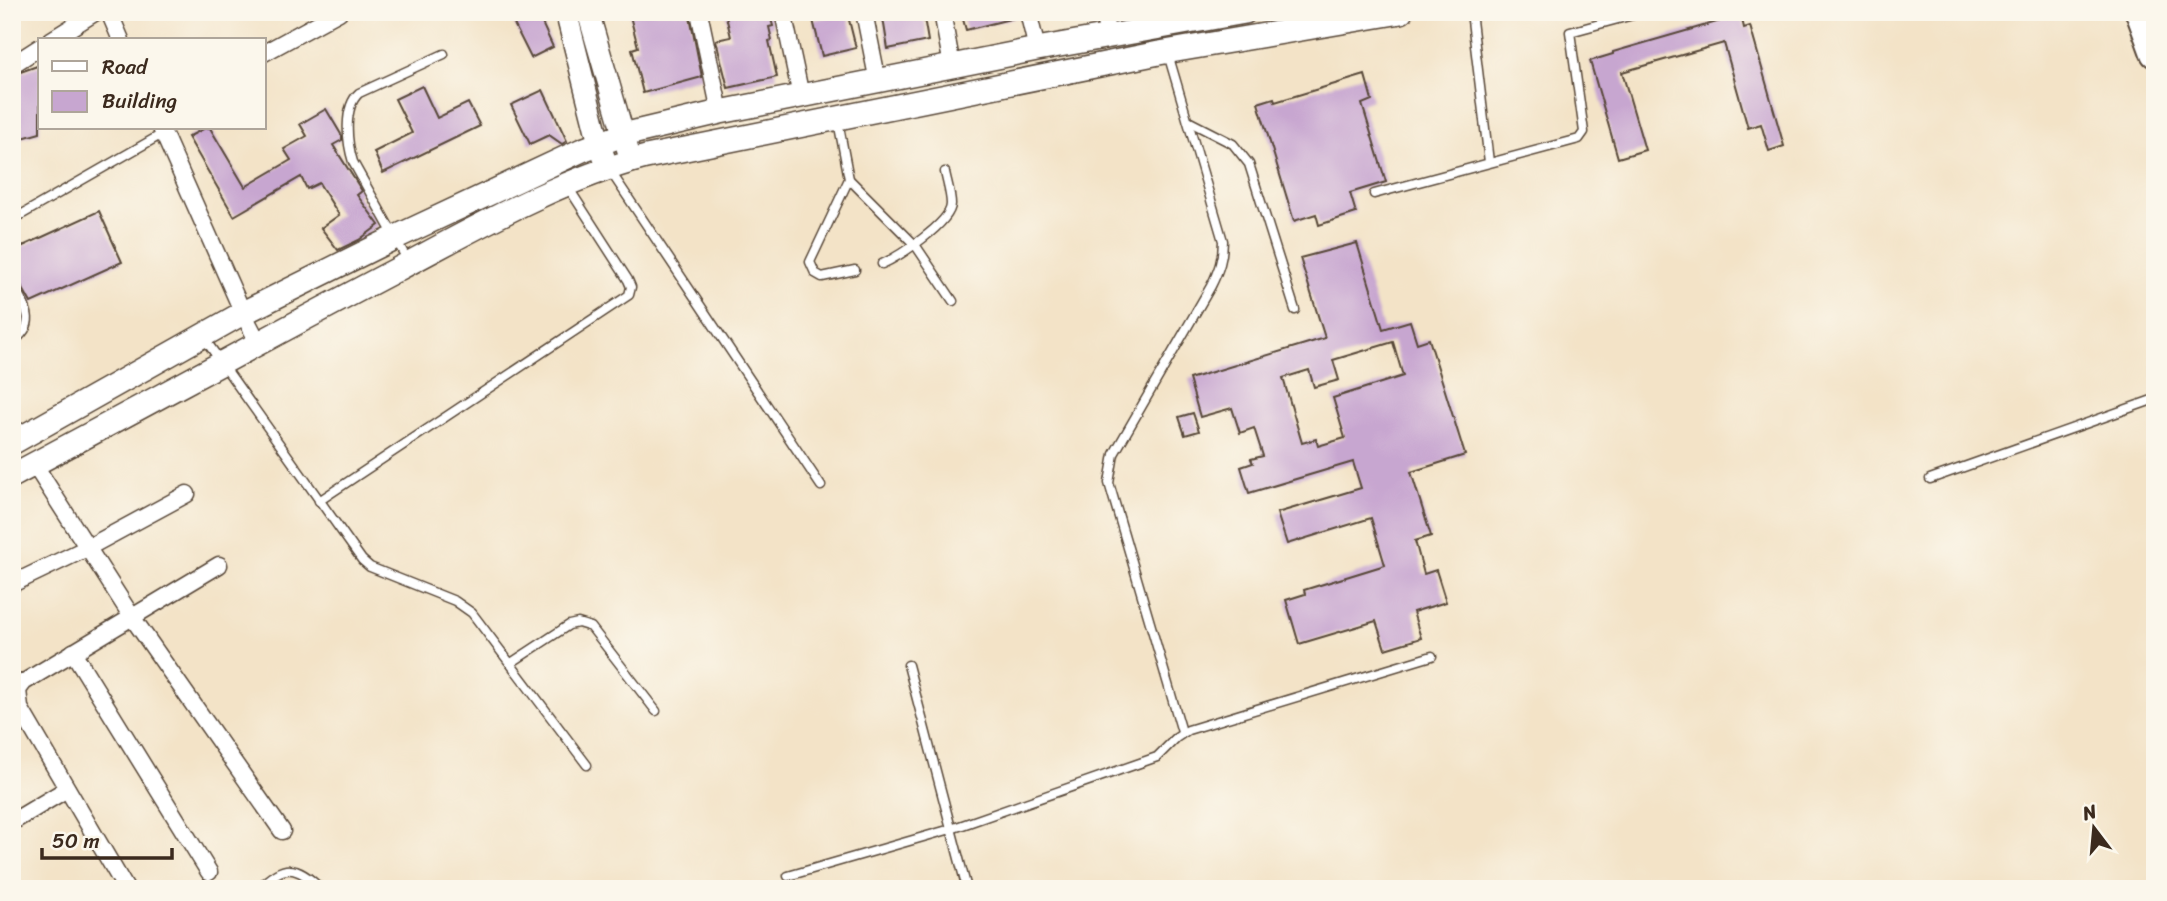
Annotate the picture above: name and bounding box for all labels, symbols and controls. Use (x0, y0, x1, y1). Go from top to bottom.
legend (38, 38, 266, 130)
text: Road (102, 48, 149, 86)
text: Building (102, 82, 178, 120)
north arrow (2058, 792, 2128, 862)
text: N (2078, 794, 2101, 830)
scale bar (42, 817, 172, 861)
text: 50 m (52, 822, 100, 860)

